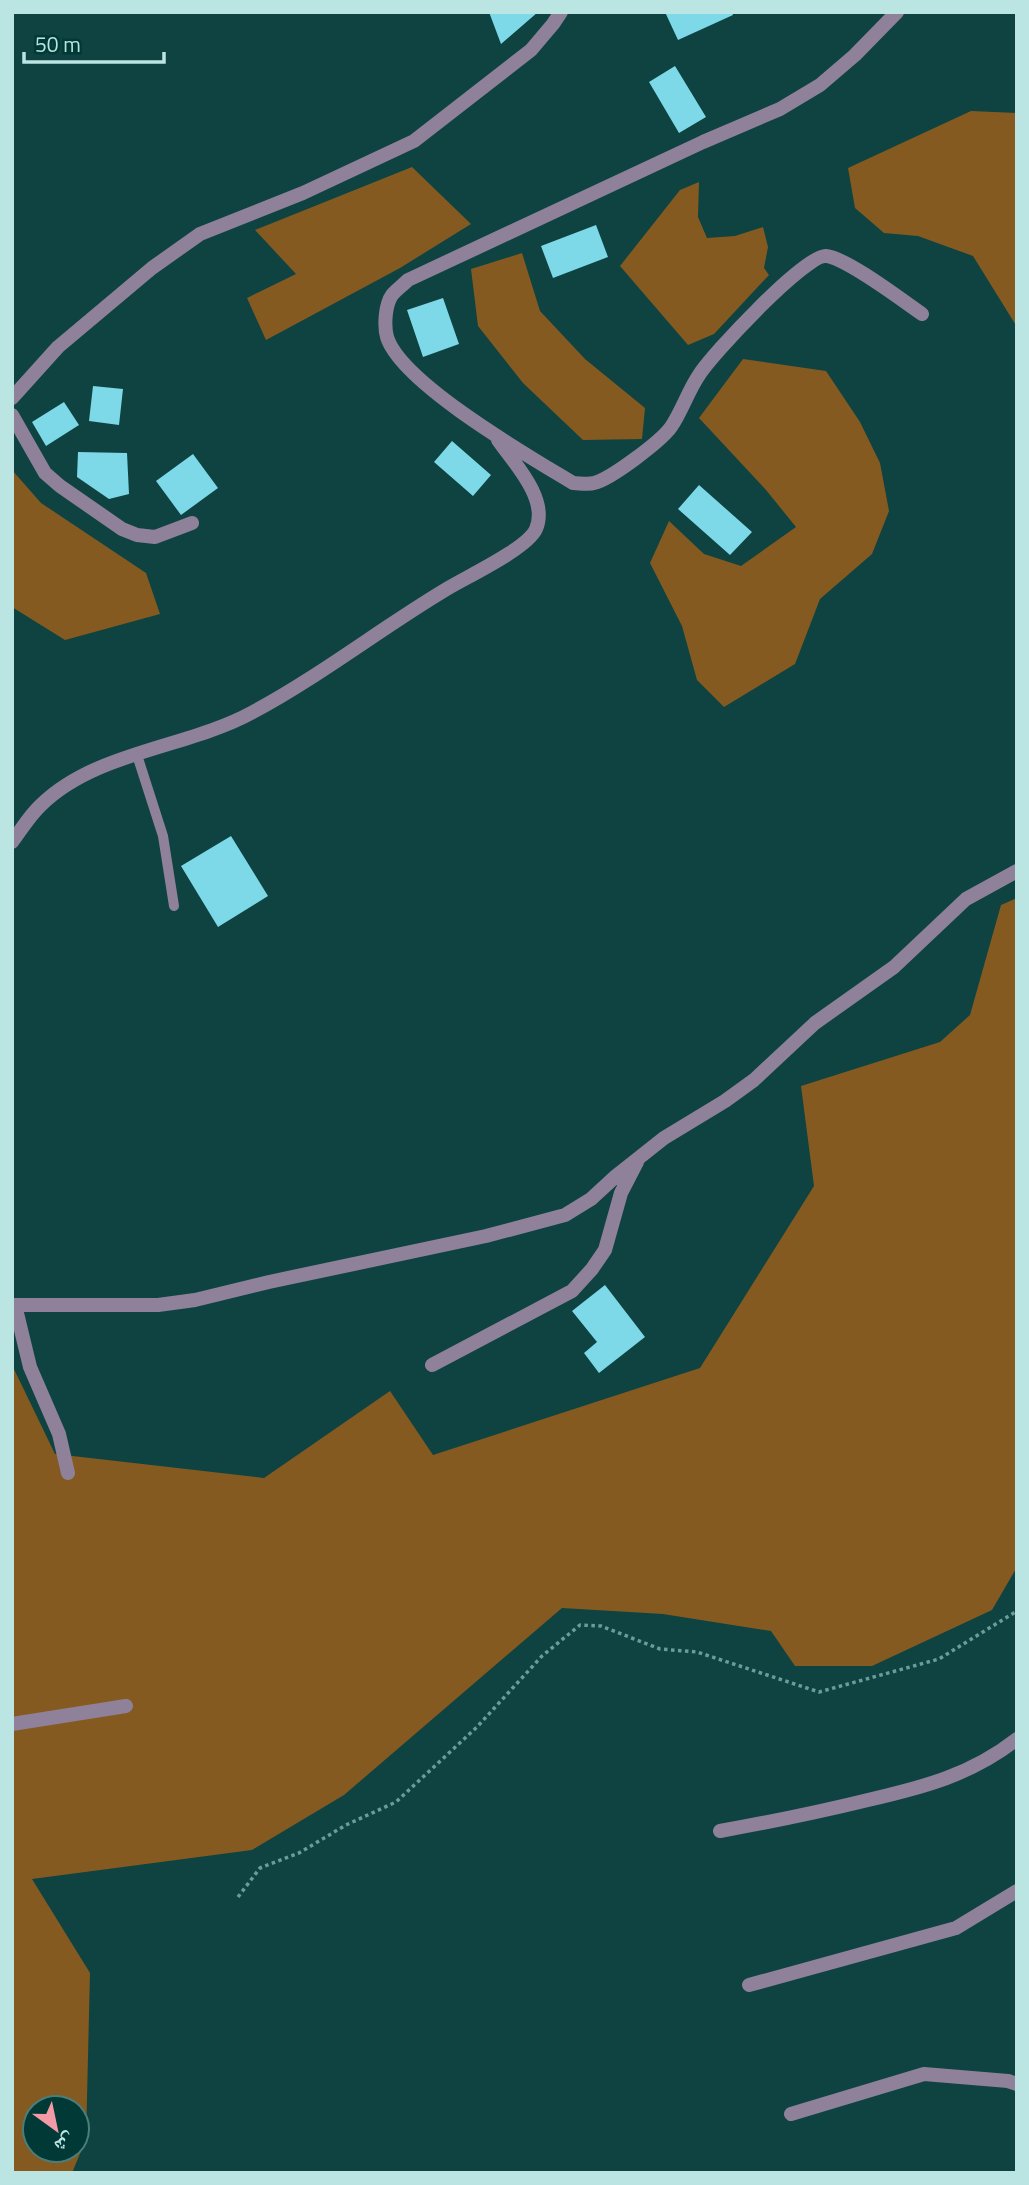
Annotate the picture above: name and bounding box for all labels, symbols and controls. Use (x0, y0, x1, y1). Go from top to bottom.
scale bar (24, 21, 164, 65)
text: 50 m (35, 28, 81, 60)
north arrow (21, 2094, 91, 2164)
text: ش (49, 2126, 82, 2161)

